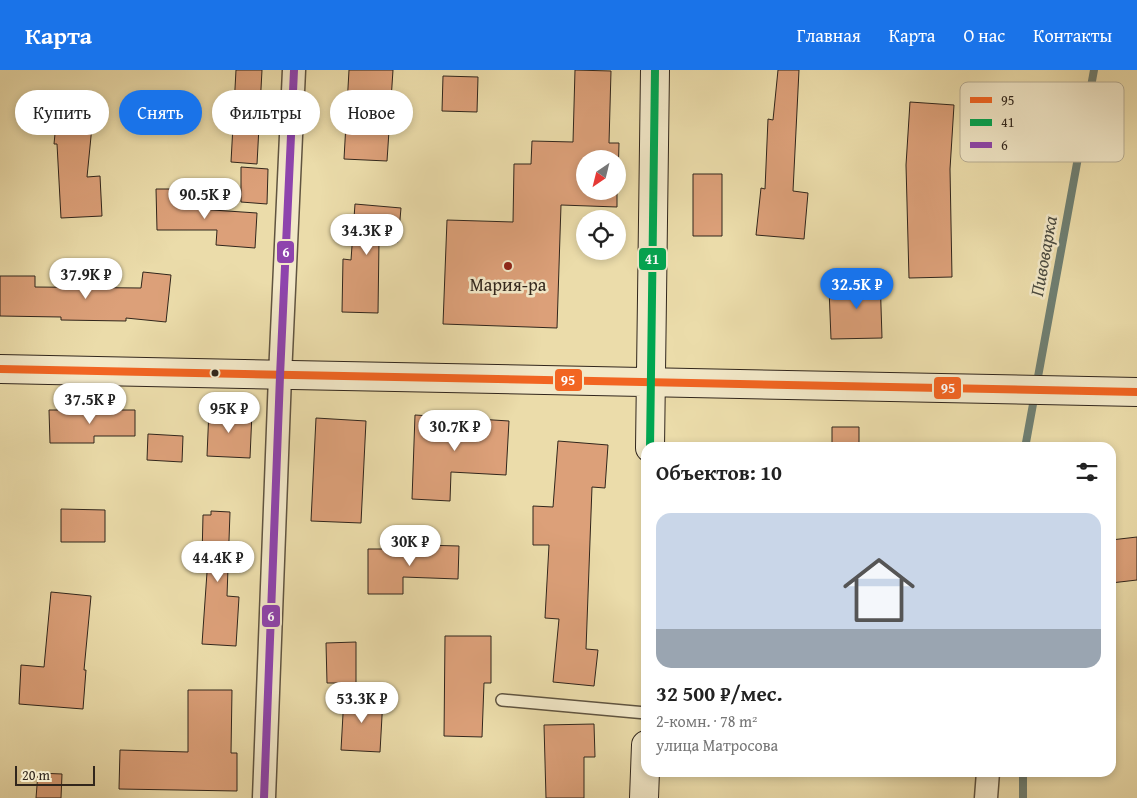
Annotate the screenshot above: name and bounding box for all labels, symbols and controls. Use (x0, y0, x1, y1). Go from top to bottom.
text: Карта (25, 18, 92, 53)
text: Главная (797, 22, 861, 49)
text: Карта (889, 22, 935, 49)
text: О нас (963, 22, 1005, 49)
text: Контакты (1033, 22, 1112, 49)
legend (960, 82, 1124, 162)
chip: Купить (15, 90, 109, 135)
chip: Снять (119, 90, 202, 135)
chip: Фильтры (212, 90, 320, 135)
chip: Новое (330, 90, 413, 135)
text: 95 (1001, 90, 1014, 110)
text: 41 (1001, 112, 1014, 132)
text: 6 (1001, 135, 1008, 155)
north arrow (576, 150, 626, 200)
map controls (576, 150, 626, 260)
pin: 90.5K ₽ (159, 178, 251, 220)
text: 90.5K ₽ (179, 182, 231, 206)
button: locate (576, 210, 626, 260)
water label: Пивоварка (1022, 213, 1064, 299)
pin: 34.3K ₽ (321, 214, 413, 256)
text: 34.3K ₽ (341, 218, 393, 242)
line badge: 6 (276, 240, 295, 264)
text: 6 (282, 242, 290, 262)
line badge: 41 (638, 247, 667, 271)
text: 41 (645, 249, 659, 269)
pin: 37.9K ₽ (40, 258, 132, 300)
marker: Мария-ра (502, 260, 514, 272)
text: 37.9K ₽ (60, 262, 112, 286)
pin: 32.5K ₽ (811, 268, 903, 310)
place label: Мария-ра (470, 271, 547, 298)
text: 32.5K ₽ (831, 272, 883, 296)
unlabelled marker (210, 368, 220, 378)
line badge: 95 (554, 368, 583, 392)
text: 95 (561, 370, 575, 390)
line badge: 95 (933, 376, 962, 400)
text: 95 (941, 378, 955, 398)
pin: 37.5K ₽ (44, 382, 136, 425)
text: 37.5K ₽ (64, 387, 116, 411)
pin: 95K ₽ (194, 392, 264, 434)
text: 95K ₽ (210, 396, 248, 420)
pin: 30.7K ₽ (409, 410, 501, 452)
text: 30.7K ₽ (429, 414, 481, 438)
text: Объектов: 10 (656, 457, 782, 488)
icon: filters (1073, 458, 1101, 486)
pin: 30K ₽ (375, 524, 445, 567)
text: 30K ₽ (391, 529, 429, 553)
pin: 44.4K ₽ (172, 540, 264, 583)
text: 44.4K ₽ (192, 545, 244, 569)
icon: home (834, 545, 924, 635)
line badge: 6 (261, 604, 281, 628)
text: 6 (267, 606, 275, 626)
text: 32 500 ₽/мес. (656, 678, 782, 709)
pin: 53.3K ₽ (316, 682, 408, 724)
text: 53.3K ₽ (336, 686, 388, 710)
text: 2-комн. · 78 m² (656, 709, 757, 733)
text: улица Матросова (656, 733, 778, 757)
scale bar (15, 763, 95, 786)
text: 20 m (22, 765, 50, 785)

